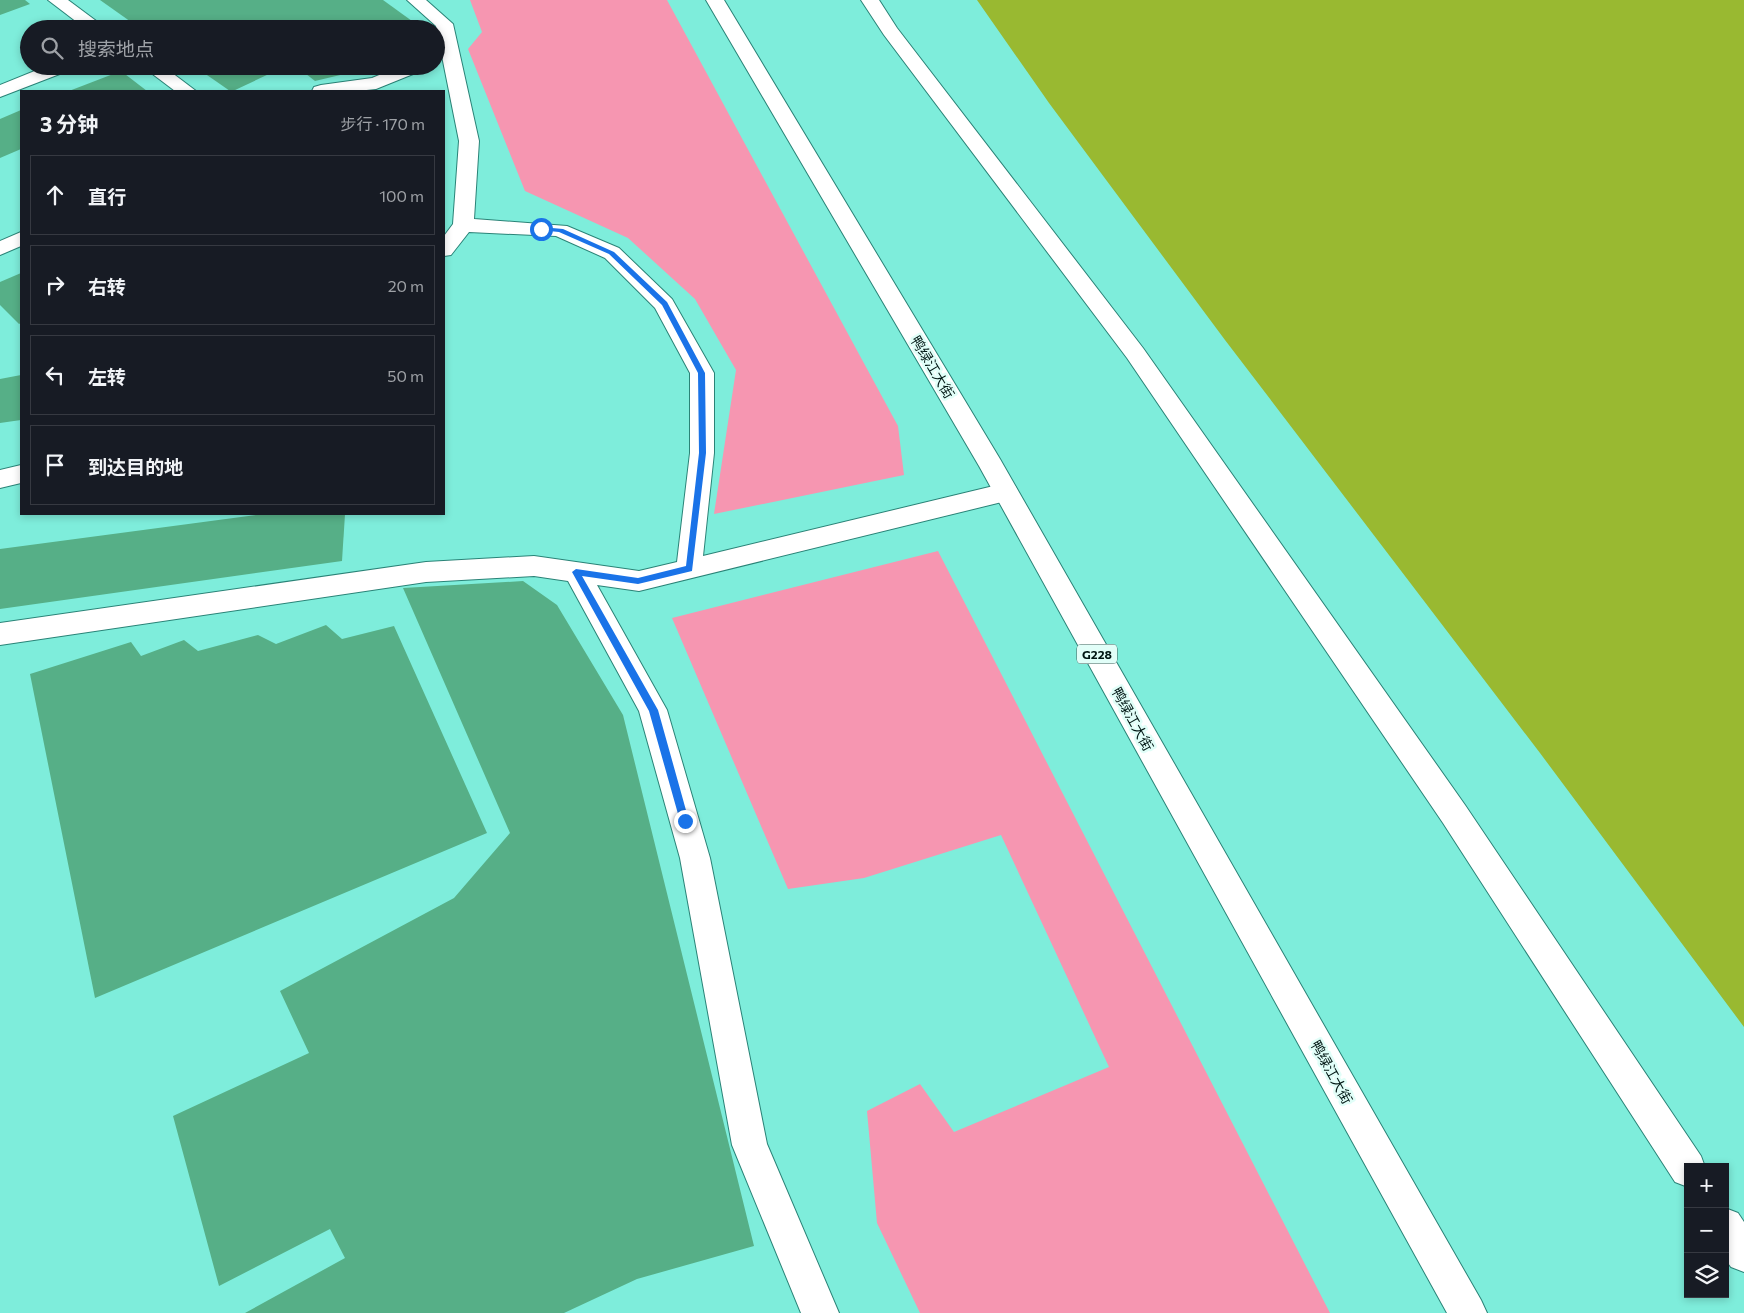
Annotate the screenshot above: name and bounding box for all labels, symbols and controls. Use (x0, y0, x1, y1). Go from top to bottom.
search box (20, 20, 445, 75)
icon: search (38, 34, 66, 62)
text: 搜索地点 (78, 37, 154, 60)
text: 3 分钟 (40, 111, 98, 136)
text: 步行 · 170 m (340, 114, 425, 133)
icon: ahead (41, 181, 69, 209)
text: 直行 (88, 185, 126, 208)
text: 100 m (379, 186, 424, 205)
route start (530, 218, 553, 241)
icon: right (41, 271, 69, 299)
text: 右转 (88, 275, 126, 298)
text: 20 m (388, 276, 424, 295)
street label: 鸭绿江大街 (908, 333, 958, 401)
icon: left (41, 361, 69, 389)
text: 左转 (88, 365, 126, 388)
text: 50 m (387, 366, 424, 385)
icon: arrive (41, 451, 69, 479)
text: 到达目的地 (88, 455, 183, 478)
road number: G228 (1077, 644, 1117, 664)
street label: 鸭绿江大街 (1109, 684, 1157, 754)
route end (674, 810, 697, 833)
street label: 鸭绿江大街 (1308, 1037, 1356, 1107)
map controls (1684, 1163, 1729, 1298)
button: + (1684, 1163, 1729, 1208)
button: − (1684, 1208, 1729, 1253)
button: layers (1684, 1253, 1729, 1298)

